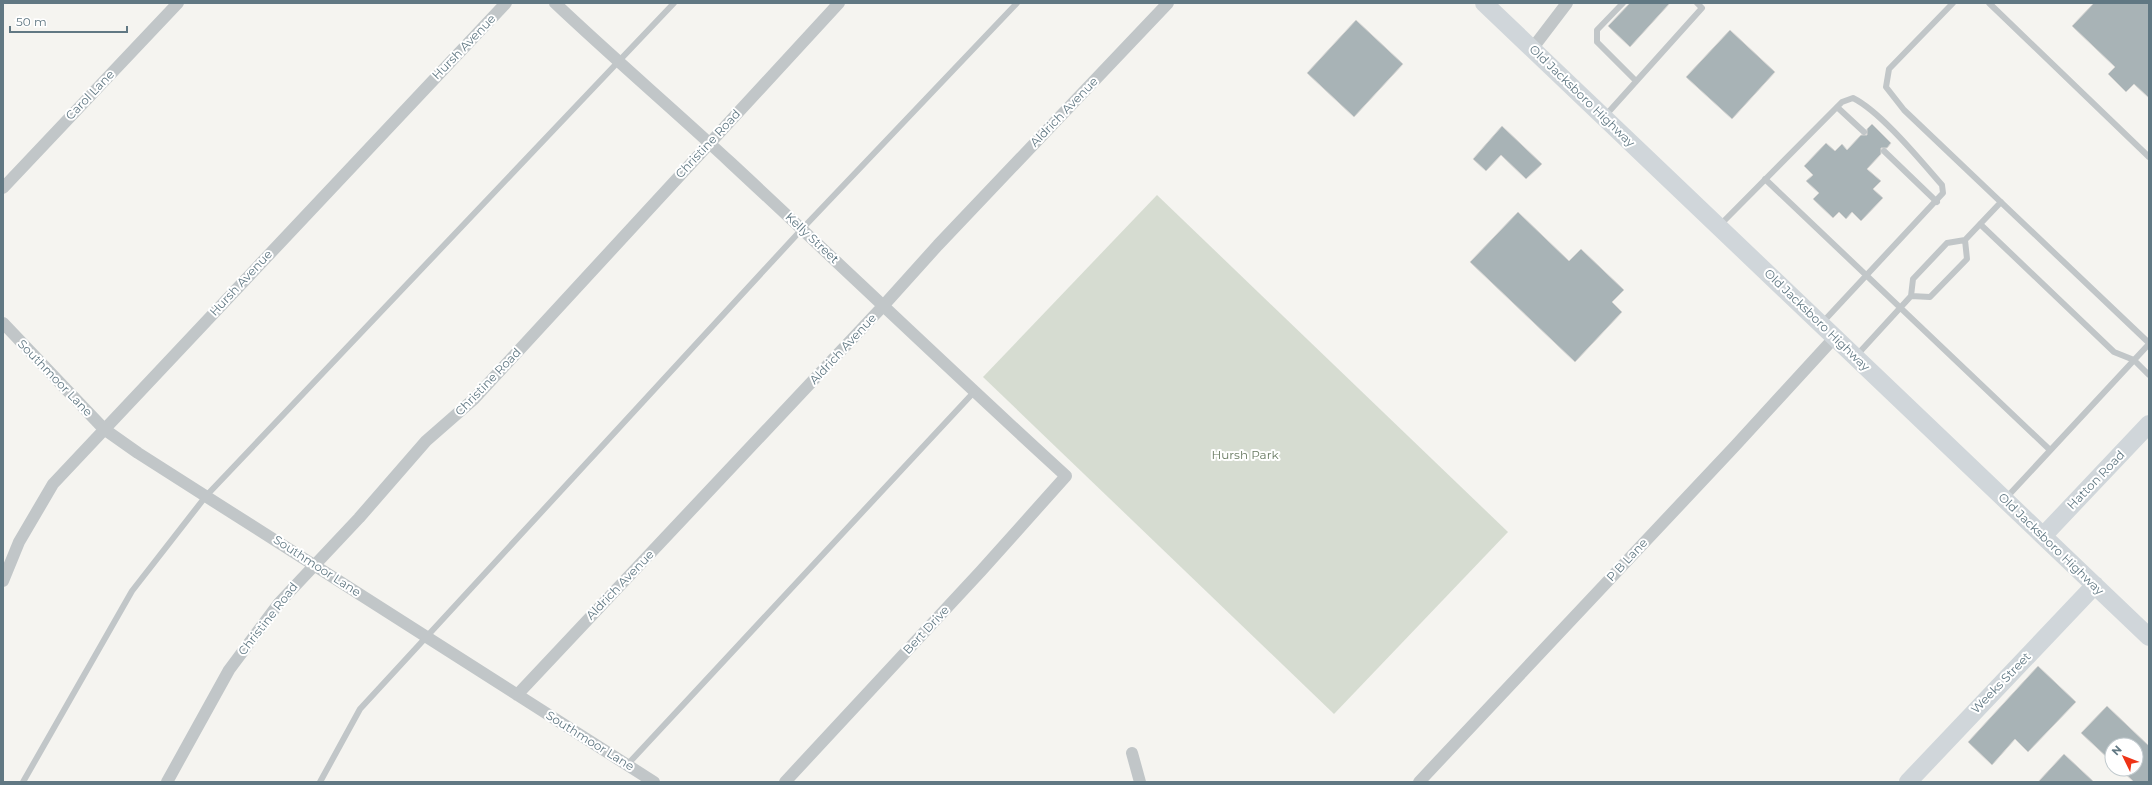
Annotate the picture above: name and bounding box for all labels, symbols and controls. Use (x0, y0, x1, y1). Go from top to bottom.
scale bar (10, 8, 127, 34)
street label: Hursh Avenue (429, 11, 499, 82)
text: 50 m (16, 14, 47, 29)
street label: Old Jacksboro Highway (1526, 41, 1639, 150)
street label: Carol Lane (62, 67, 117, 123)
street label: Aldrich Avenue (1027, 74, 1101, 150)
street label: Christine Road (672, 106, 743, 181)
street label: Kelly Street (782, 209, 842, 266)
street label: Hursh Avenue (206, 246, 275, 319)
street label: Old Jacksboro Highway (1761, 265, 1874, 374)
street label: Aldrich Avenue (806, 310, 879, 387)
street label: Southmoor Lane (15, 336, 96, 419)
street label: Christine Road (452, 345, 524, 419)
park label: Hursh Park (1211, 447, 1279, 462)
street label: Hatton Road (2064, 447, 2128, 512)
street label: Old Jacksboro Highway (1995, 489, 2108, 598)
street label: Southmoor Lane (271, 532, 364, 599)
street label: P B Lane (1603, 535, 1650, 584)
street label: Aldrich Avenue (583, 547, 657, 623)
street label: Christine Road (234, 579, 301, 658)
street label: Bert Drive (899, 602, 952, 657)
street label: Weeks Street (1968, 649, 2034, 716)
street label: Southmoor Lane (543, 707, 637, 774)
north arrow (2104, 737, 2144, 777)
text: N (2109, 742, 2125, 758)

